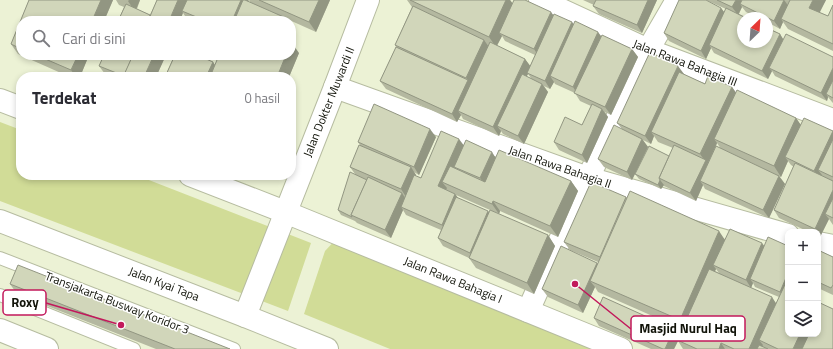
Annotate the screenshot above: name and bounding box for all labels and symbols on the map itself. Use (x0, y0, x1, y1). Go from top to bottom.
north arrow (737, 12, 773, 48)
street label: Jalan Rawa Bahagia III (630, 34, 740, 91)
street label: Jalan Dokter Muwardi II (298, 44, 359, 160)
street label: Jalan Rawa Bahagia II (506, 140, 614, 193)
street label: Jalan Rawa Bahagia I (401, 251, 505, 308)
street label: Jalan Kyai Tapa (126, 261, 202, 306)
street label: Transjakarta Busway Koridor 3 (42, 266, 192, 339)
callout: Roxy (3, 290, 46, 315)
text: Roxy (11, 292, 39, 312)
callout: Masjid Nurul Haq (631, 316, 745, 341)
text: Masjid Nurul Haq (639, 318, 737, 338)

